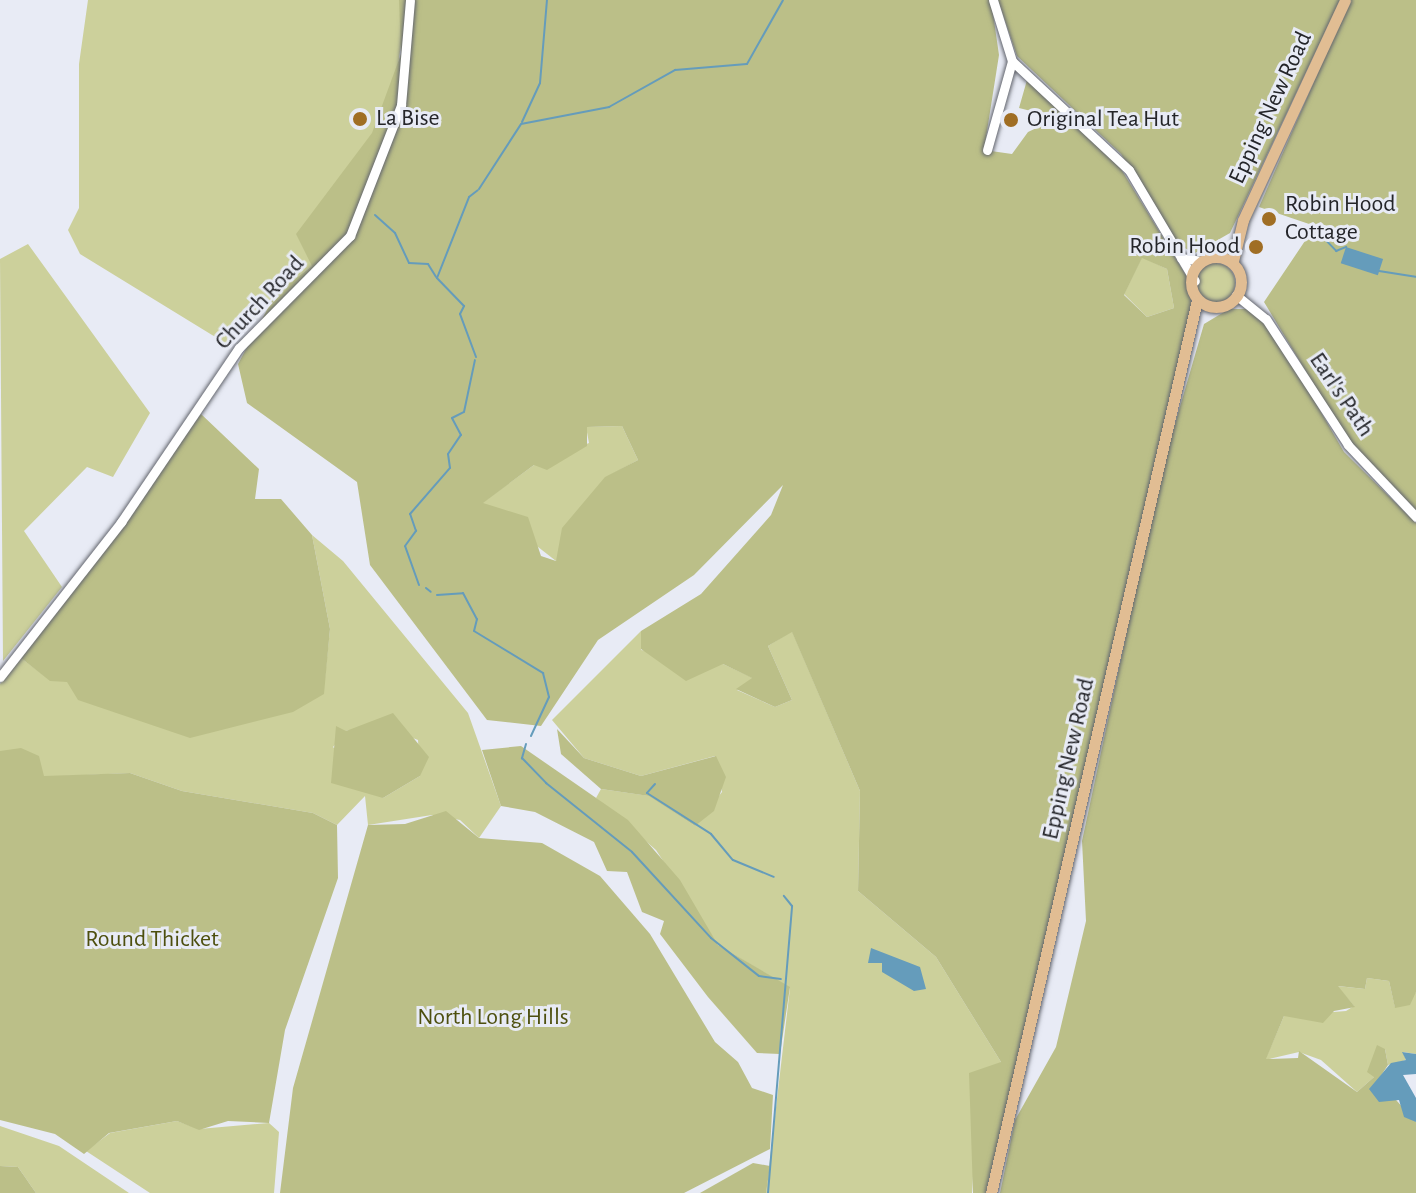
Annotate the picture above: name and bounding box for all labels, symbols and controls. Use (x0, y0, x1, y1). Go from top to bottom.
street label: Epping New Road (1223, 27, 1319, 189)
place label: La Bise (376, 105, 440, 133)
place label: Original Tea Hut (1027, 106, 1179, 134)
marker: La Bise (351, 110, 369, 128)
marker: Original Tea Hut (1002, 111, 1020, 129)
place label: Robin Hood Cottage (1285, 191, 1396, 247)
marker: Robin Hood Cottage (1260, 210, 1278, 228)
place label: Robin Hood (1129, 233, 1240, 261)
marker: Robin Hood (1247, 238, 1265, 256)
street label: Church Road (209, 250, 311, 356)
street label: Earl's Path (1302, 347, 1380, 443)
street label: Epping New Road (1036, 676, 1102, 842)
park label: Round Thicket (85, 926, 219, 954)
park label: North Long Hills (417, 1004, 569, 1032)

